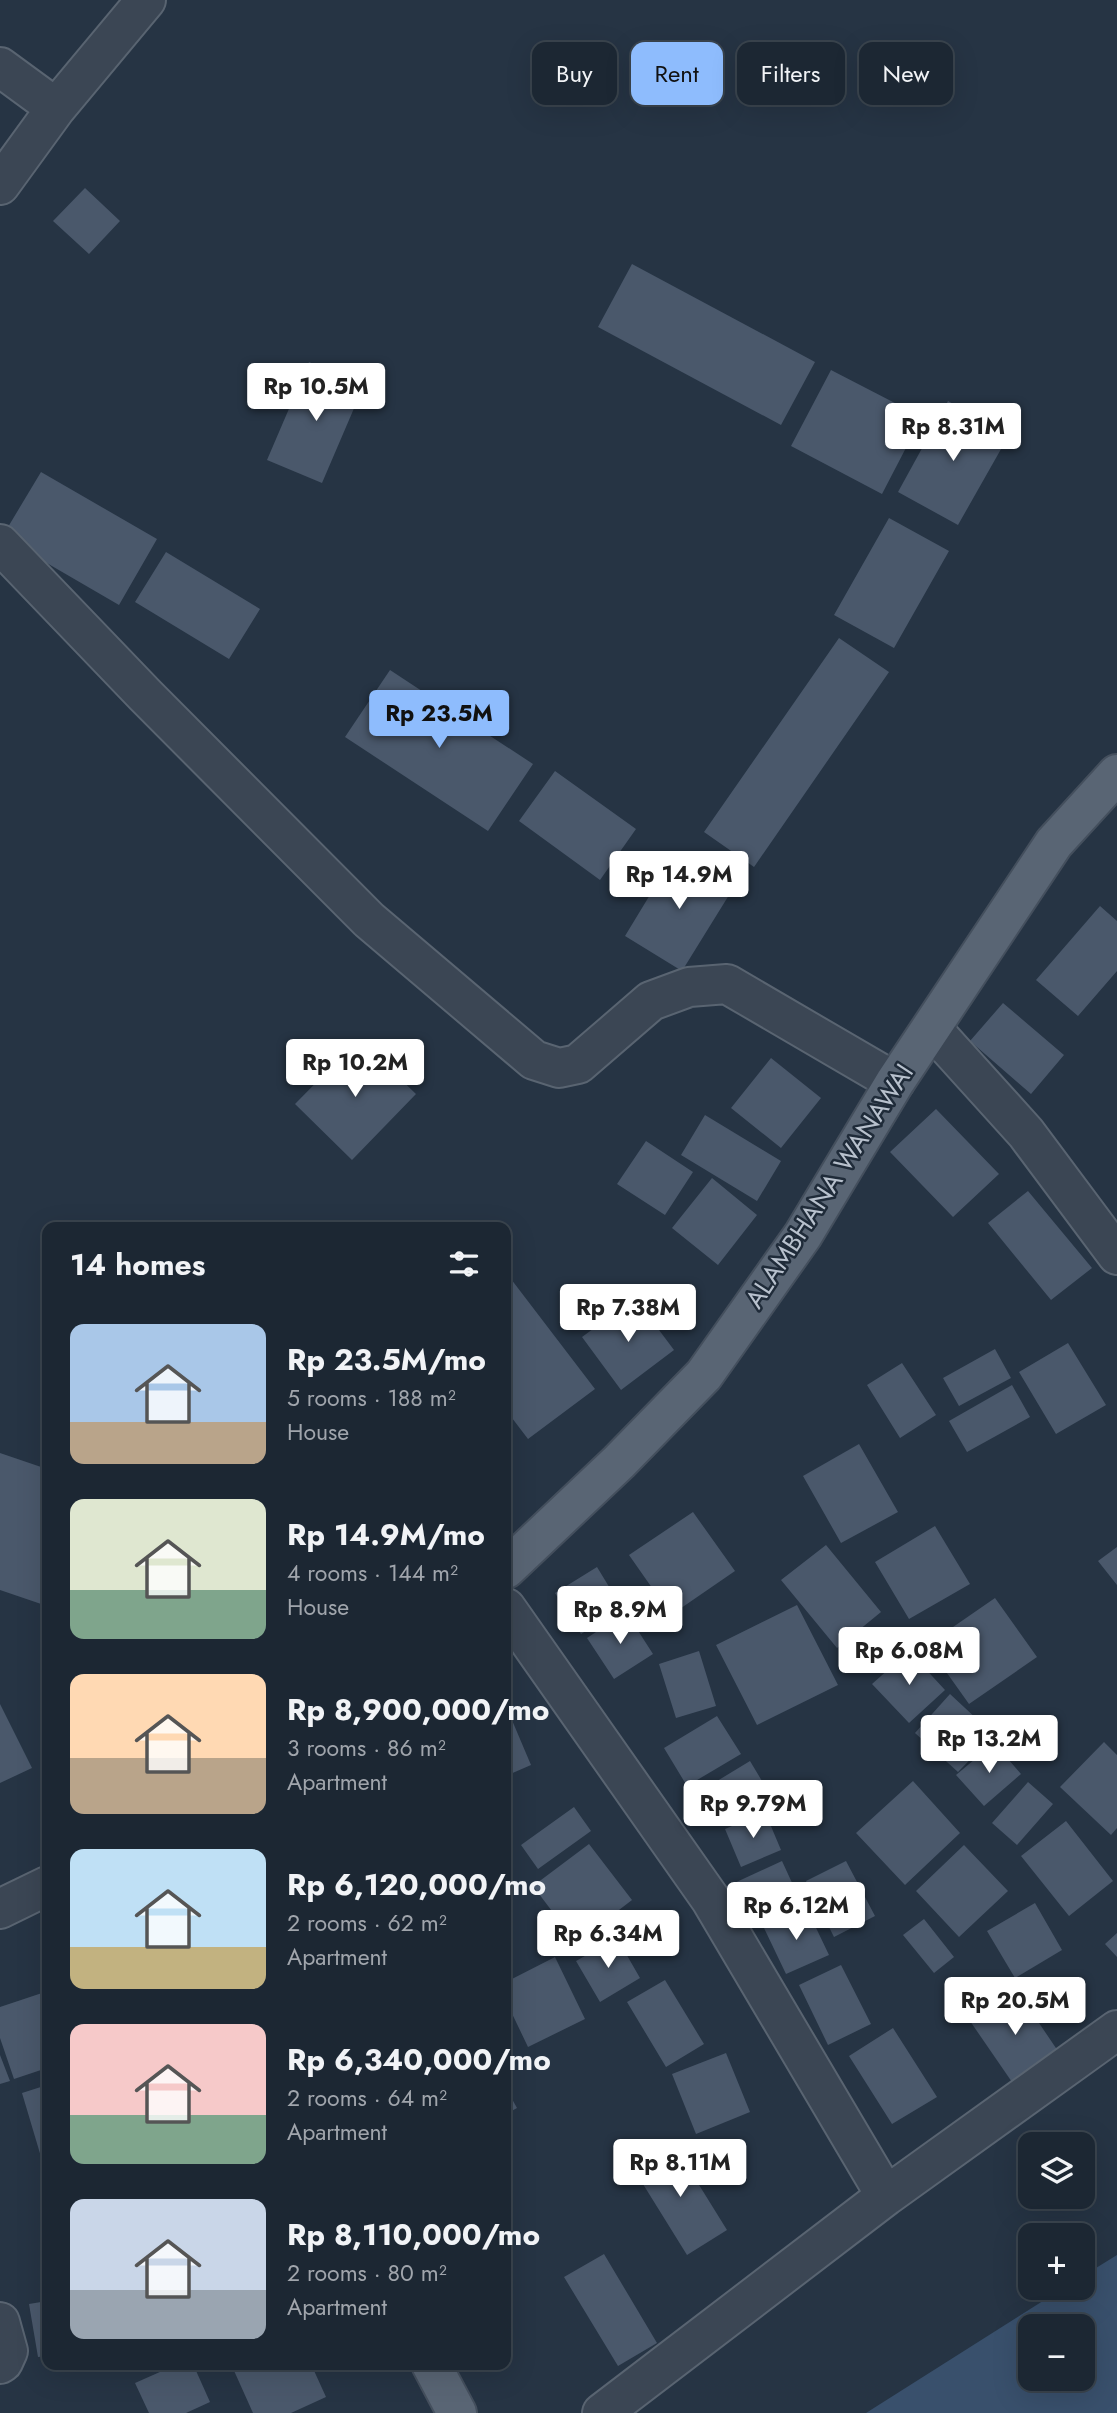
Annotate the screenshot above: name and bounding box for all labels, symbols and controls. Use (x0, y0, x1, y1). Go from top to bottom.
chip: Buy (532, 42, 617, 105)
chip: Rent (631, 42, 723, 105)
chip: Filters (737, 42, 845, 105)
chip: New (859, 42, 953, 105)
pin: Rp 10.5M (244, 364, 388, 423)
text: Rp 10.5M (263, 369, 369, 403)
pin: Rp 8.31M (881, 404, 1025, 463)
text: Rp 8.31M (901, 409, 1005, 443)
pin: Rp 23.5M (367, 690, 511, 750)
text: Rp 23.5M (385, 696, 493, 730)
pin: Rp 14.9M (607, 852, 751, 911)
text: Rp 14.9M (625, 857, 733, 891)
pin: Rp 10.2M (283, 1040, 427, 1099)
text: Rp 10.2M (302, 1045, 408, 1079)
street label: ALAMBHANA WANAWAI (735, 1056, 923, 1316)
text: 14 homes (70, 1243, 205, 1286)
icon: filters (445, 1245, 483, 1283)
pin: Rp 7.38M (556, 1284, 700, 1344)
text: Rp 7.38M (576, 1290, 680, 1324)
text: Rp 23.5M/mo (287, 1338, 486, 1381)
icon: home (126, 1352, 210, 1436)
text: 5 rooms · 188 m² (287, 1381, 456, 1415)
text: House (287, 1415, 349, 1449)
text: Rp 14.9M/mo (287, 1513, 485, 1556)
icon: home (126, 1527, 210, 1611)
text: 4 rooms · 144 m² (287, 1556, 458, 1590)
pin: Rp 8.9M (555, 1586, 685, 1646)
text: House (287, 1590, 349, 1624)
text: Rp 8.9M (573, 1592, 667, 1626)
pin: Rp 6.08M (837, 1628, 981, 1687)
text: Rp 6.08M (855, 1633, 963, 1667)
text: Rp 8,900,000/mo (287, 1688, 550, 1731)
icon: home (126, 1702, 210, 1786)
pin: Rp 13.2M (917, 1716, 1061, 1775)
text: Rp 13.2M (937, 1721, 1041, 1755)
text: 3 rooms · 86 m² (287, 1731, 446, 1765)
text: Apartment (287, 1765, 387, 1799)
pin: Rp 9.79M (681, 1780, 825, 1840)
text: Rp 9.79M (700, 1786, 806, 1820)
text: Rp 6,120,000/mo (287, 1863, 546, 1906)
icon: home (126, 1877, 210, 1961)
pin: Rp 6.12M (724, 1882, 868, 1942)
text: Rp 6.12M (743, 1888, 849, 1922)
text: 2 rooms · 62 m² (287, 1906, 447, 1940)
pin: Rp 6.34M (536, 1910, 680, 1970)
text: Rp 6.34M (553, 1916, 663, 1950)
text: Apartment (287, 1940, 387, 1974)
pin: Rp 20.5M (943, 1978, 1087, 2037)
text: Rp 20.5M (960, 1983, 1070, 2017)
text: Rp 6,340,000/mo (287, 2038, 551, 2081)
icon: home (126, 2052, 210, 2136)
text: 2 rooms · 64 m² (287, 2081, 447, 2115)
text: Apartment (287, 2115, 387, 2149)
map controls (1018, 2132, 1095, 2391)
button: layers (1018, 2132, 1095, 2209)
pin: Rp 8.11M (608, 2140, 752, 2199)
text: Rp 8.11M (629, 2145, 731, 2179)
text: Rp 8,110,000/mo (287, 2213, 540, 2256)
button: + (1018, 2223, 1095, 2300)
icon: home (126, 2227, 210, 2311)
text: 2 rooms · 80 m² (287, 2256, 447, 2290)
text: Apartment (287, 2290, 387, 2324)
button: − (1018, 2314, 1095, 2391)

